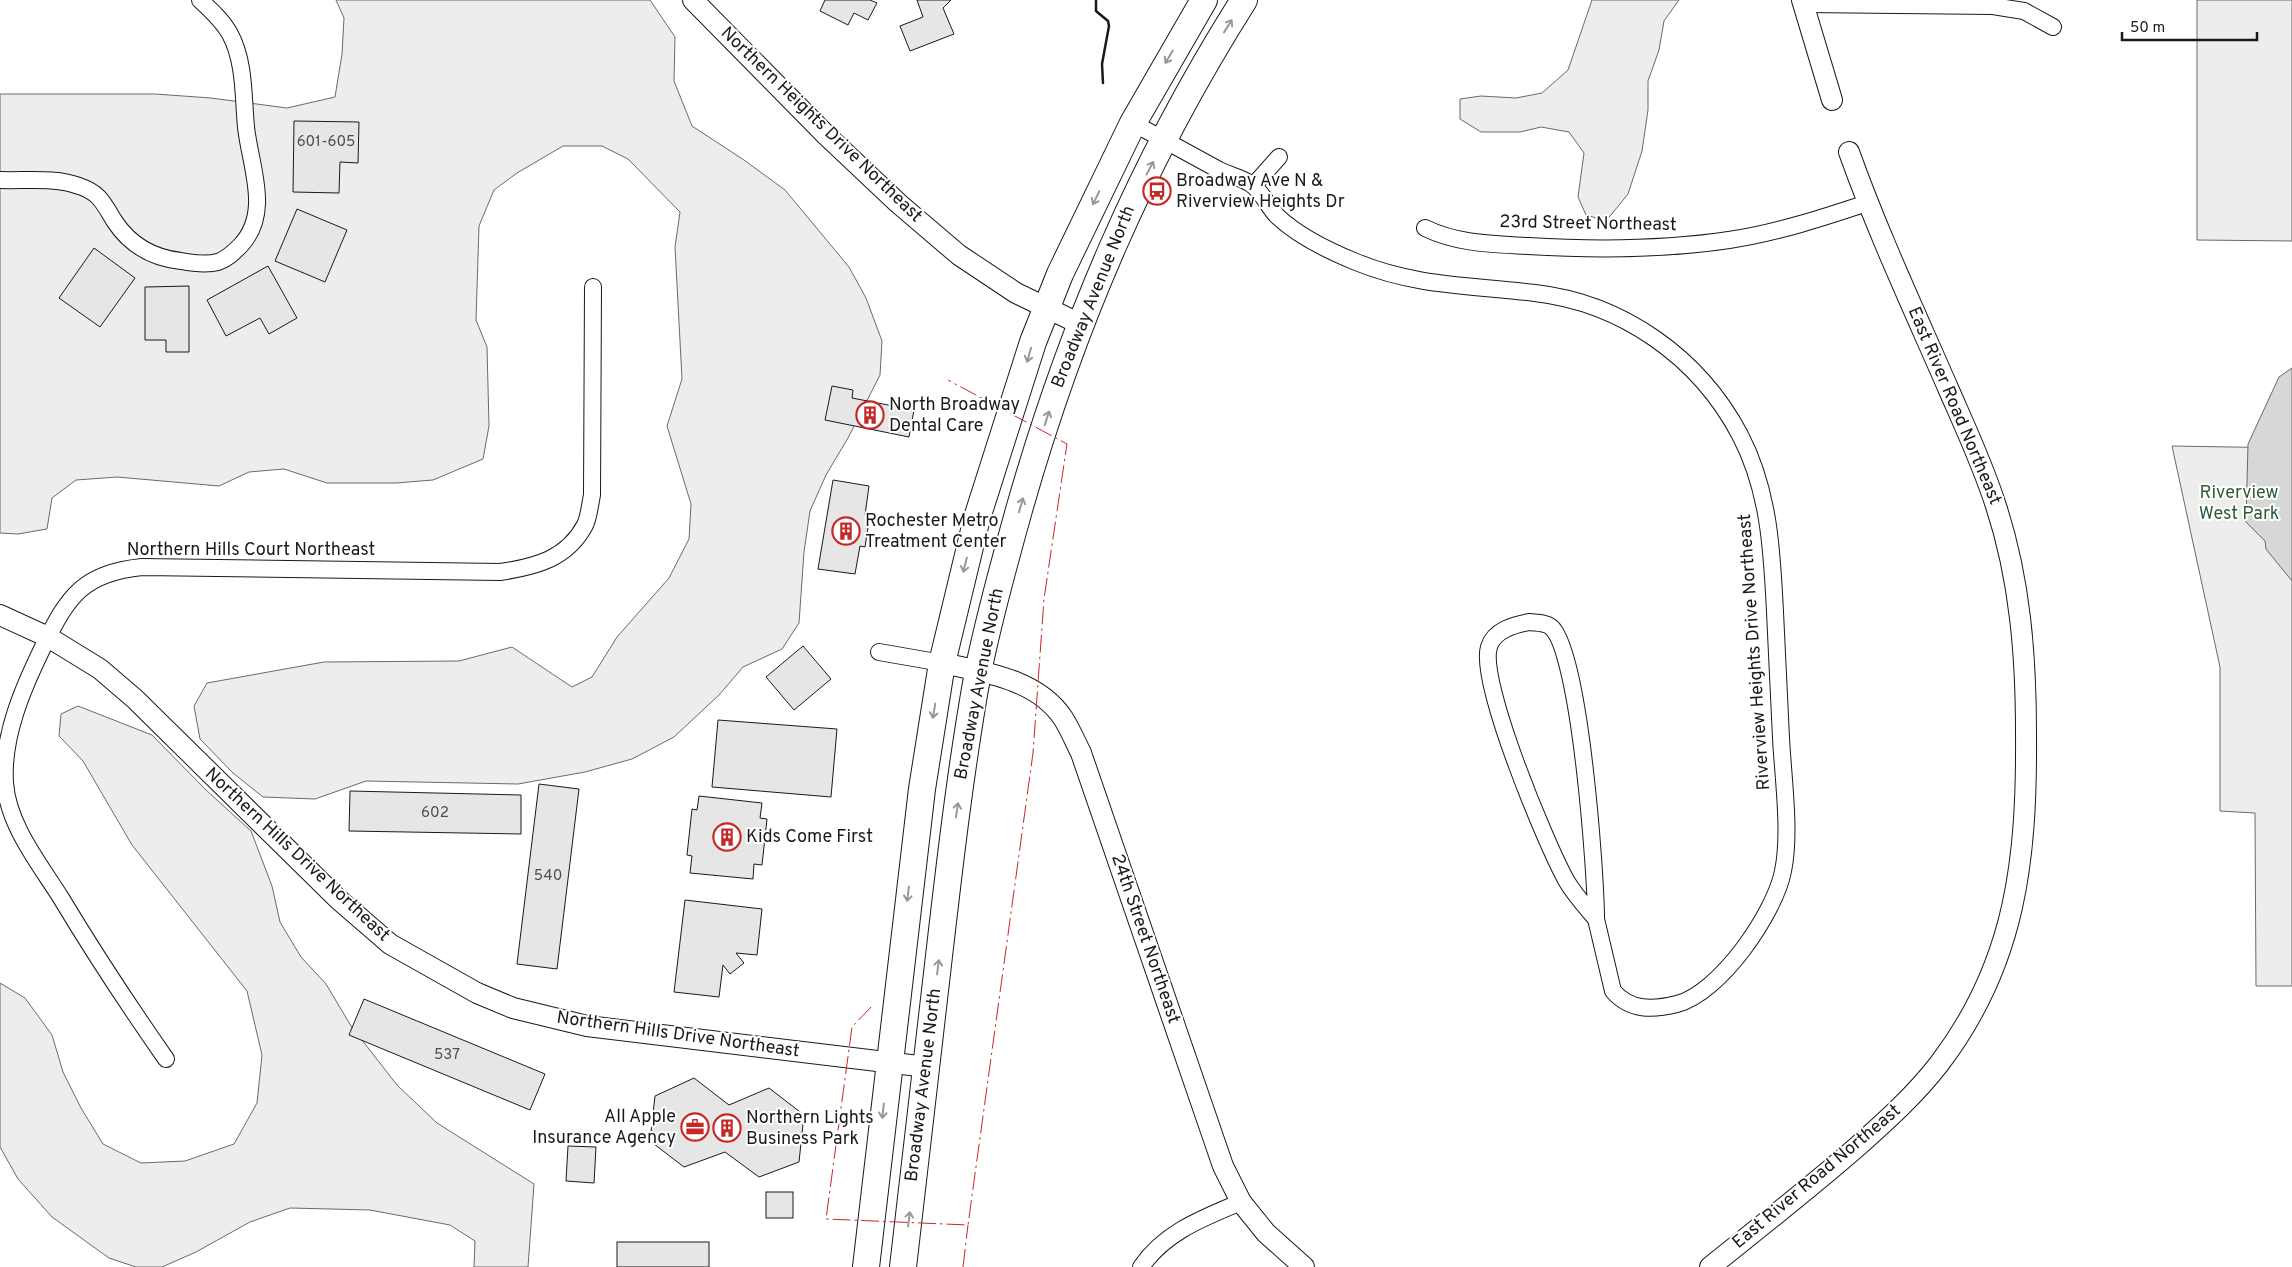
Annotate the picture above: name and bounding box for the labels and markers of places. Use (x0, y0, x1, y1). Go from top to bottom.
place label: Broadway Ave N & Riverview Heights Dr (1176, 170, 1345, 214)
bus stop icon: Broadway Ave N & Riverview Heights Dr (1142, 176, 1172, 206)
place label: North Broadway Dental Care (889, 394, 1020, 438)
building icon: North Broadway Dental Care (855, 400, 885, 430)
place label: Rochester Metro Treatment Center (865, 510, 1007, 554)
building icon: Rochester Metro Treatment Center (831, 516, 861, 546)
building icon: Kids Come First (712, 822, 742, 852)
place label: Kids Come First (746, 826, 873, 849)
place label: All Apple Insurance Agency (532, 1106, 676, 1150)
place label: Northern Lights Business Park (746, 1107, 874, 1151)
office icon: All Apple Insurance Agency (680, 1112, 710, 1142)
building icon: Northern Lights Business Park (712, 1113, 742, 1143)

